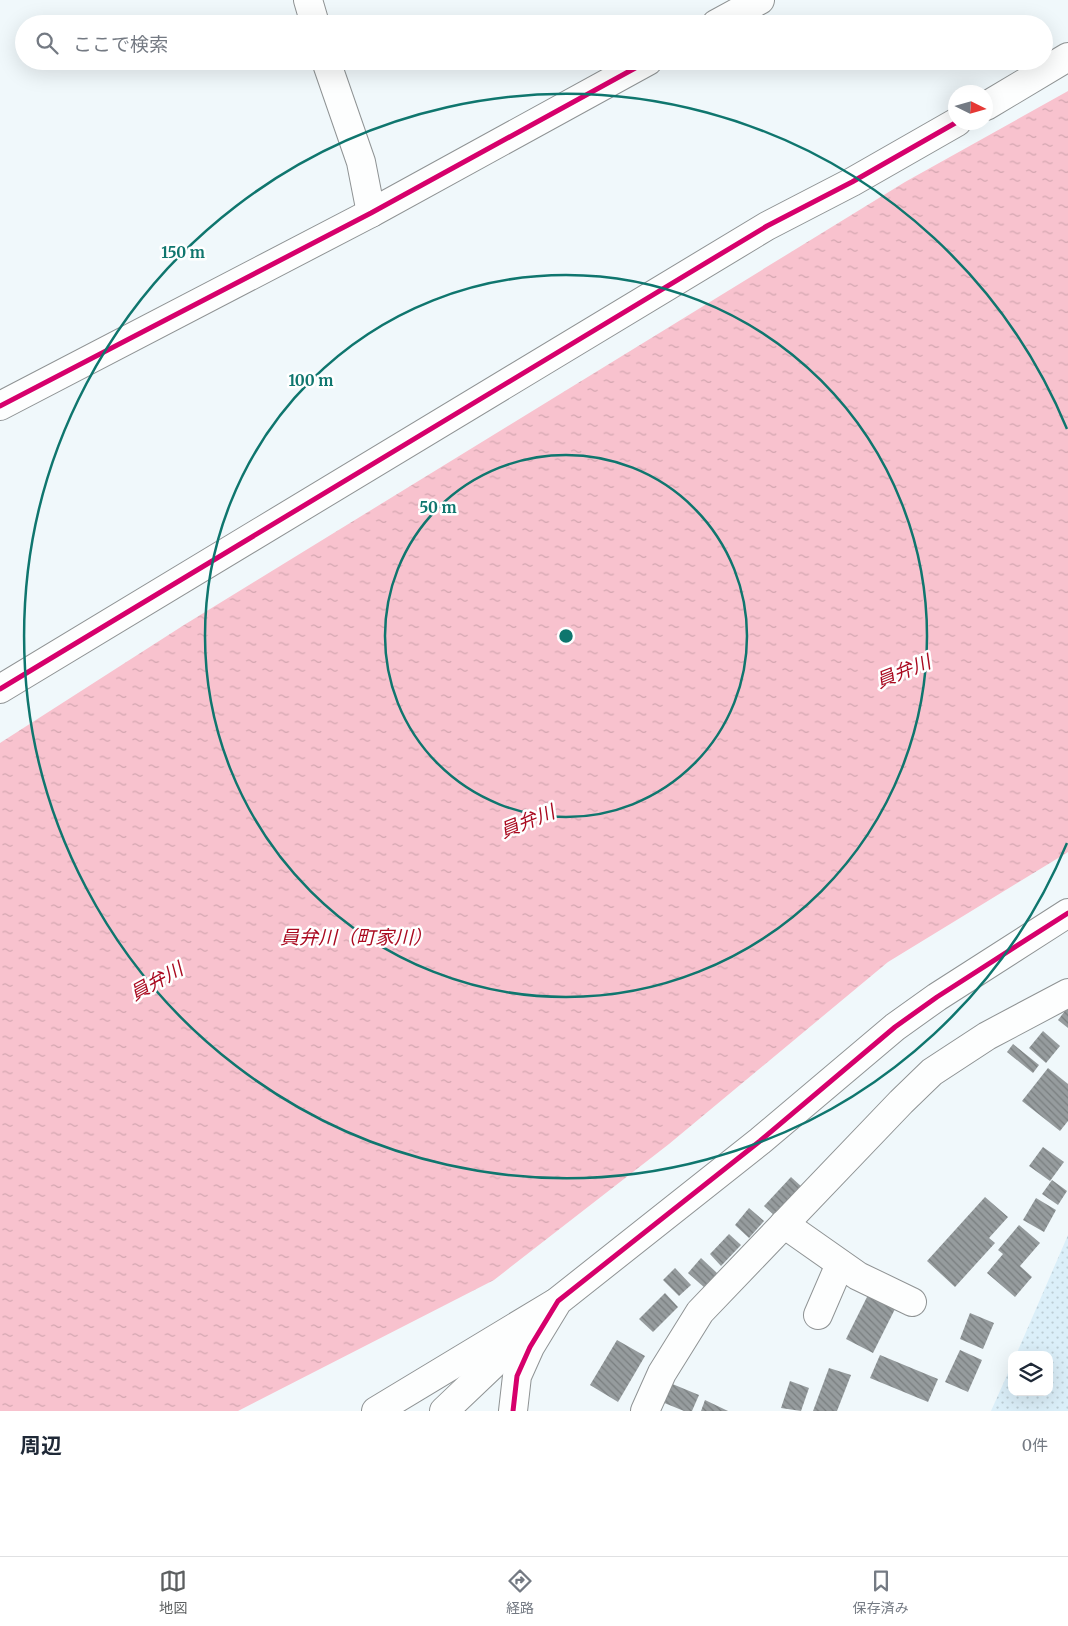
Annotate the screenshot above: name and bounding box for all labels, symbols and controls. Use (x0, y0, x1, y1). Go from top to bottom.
search box (15, 15, 1053, 70)
icon: search (33, 29, 61, 57)
text: ここで検索 (73, 32, 168, 56)
north arrow (948, 85, 993, 130)
text: 150 m (161, 243, 205, 262)
text: 100 m (289, 371, 333, 390)
text: 50 m (419, 498, 457, 517)
centre of rings (557, 627, 575, 645)
water label: 員弁川 (872, 648, 936, 693)
water label: 員弁川 (496, 798, 560, 843)
water label: 員弁川（町家川） (280, 925, 432, 949)
water label: 員弁川 (125, 956, 188, 1005)
map controls (1008, 1351, 1053, 1396)
button: layers (1008, 1351, 1053, 1396)
text: 周辺 (20, 1432, 62, 1459)
text: 0件 (1022, 1435, 1048, 1455)
tab: 地図 (159, 1567, 187, 1617)
tab: 経路 (506, 1567, 534, 1617)
tab: 保存済み (853, 1567, 909, 1617)

